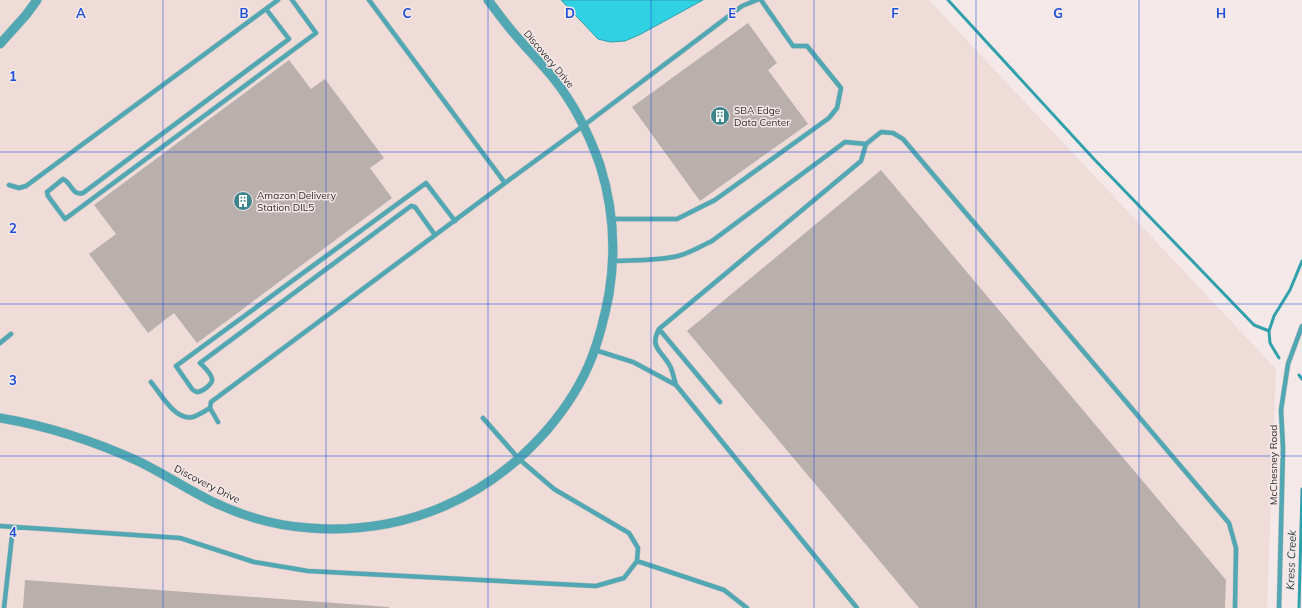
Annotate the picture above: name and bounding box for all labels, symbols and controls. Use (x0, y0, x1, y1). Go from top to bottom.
text: A (76, 5, 86, 21)
text: B (240, 5, 249, 21)
text: C (403, 5, 412, 21)
text: D (565, 5, 575, 21)
text: E (728, 5, 736, 21)
text: F (891, 5, 899, 21)
text: G (1053, 5, 1063, 21)
text: H (1216, 5, 1226, 21)
street label: Discovery Drive (521, 27, 577, 91)
text: 1 (9, 68, 17, 84)
place label: SBA Edge Data Center (734, 104, 790, 129)
building icon: SBA Edge Data Center (709, 105, 731, 127)
place label: Amazon Delivery Station DIL5 (257, 189, 337, 214)
building icon: Amazon Delivery Station DIL5 (232, 190, 254, 212)
text: 2 (9, 220, 17, 236)
text: 3 (9, 372, 17, 388)
street label: McChesney Road (1267, 425, 1280, 505)
street label: Discovery Drive (172, 462, 242, 506)
text: 4 (9, 524, 17, 540)
water label: Kress Creek (1283, 530, 1299, 590)

